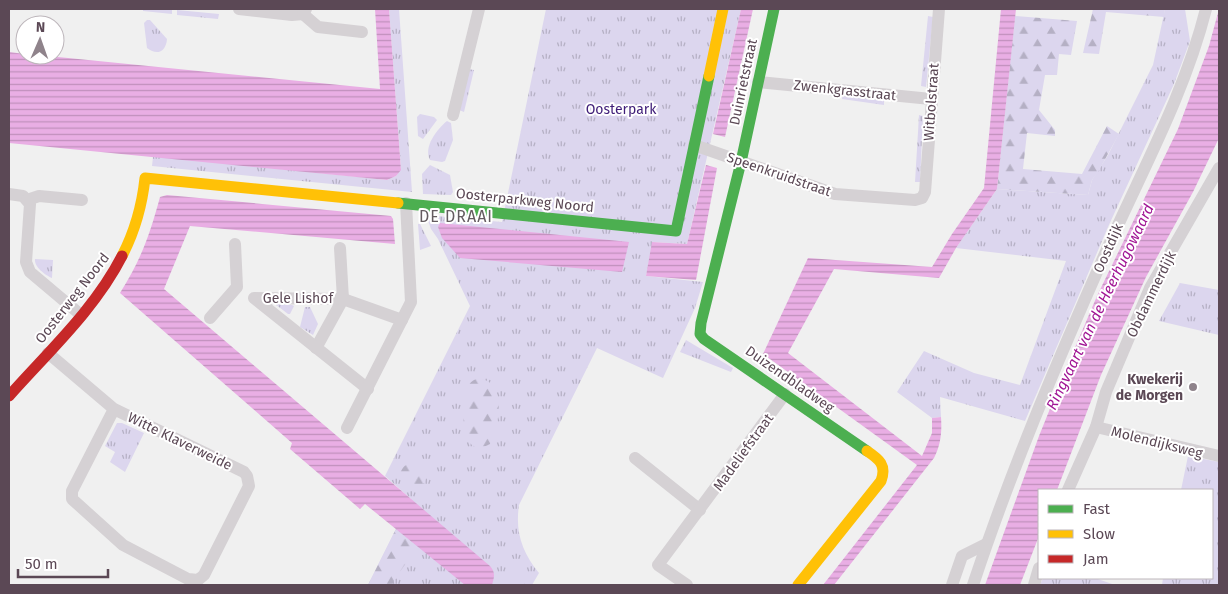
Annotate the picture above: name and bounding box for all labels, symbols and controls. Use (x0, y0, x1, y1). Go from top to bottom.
north arrow (15, 15, 65, 65)
text: N (35, 19, 45, 36)
street label: Duinrietstraat (726, 36, 761, 127)
street label: Witbolstraat (920, 62, 943, 141)
street label: Zwenkgrasstraat (793, 77, 898, 104)
park label: Oosterpark (586, 101, 657, 118)
street label: Speenkruidstraat (724, 149, 834, 201)
street label: Oosterparkweg Noord (455, 185, 595, 216)
water label: Ringvaart van de Heerhugowaard (1042, 201, 1158, 413)
district label: DE DRAAI (419, 207, 493, 226)
street label: Oostdijk (1090, 220, 1127, 276)
street label: Obdammerdijk (1123, 248, 1180, 340)
street label: Oosterweg Noord (32, 250, 113, 347)
street label: Gele Lishof (263, 290, 334, 307)
street label: Duizendbladweg (742, 342, 838, 417)
place label: Kwekerij de Morgen (1116, 371, 1183, 404)
marker: Kwekerij de Morgen (1187, 381, 1199, 393)
street label: Witte Klaverweide (125, 409, 235, 474)
street label: Madeliefstraat (710, 410, 778, 494)
street label: Molendijksweg (1109, 423, 1205, 462)
legend (1038, 489, 1213, 579)
text: Fast (1083, 500, 1110, 518)
text: Slow (1083, 525, 1115, 543)
scale bar (18, 546, 108, 578)
text: Jam (1083, 550, 1109, 568)
text: 50 m (25, 555, 58, 573)

